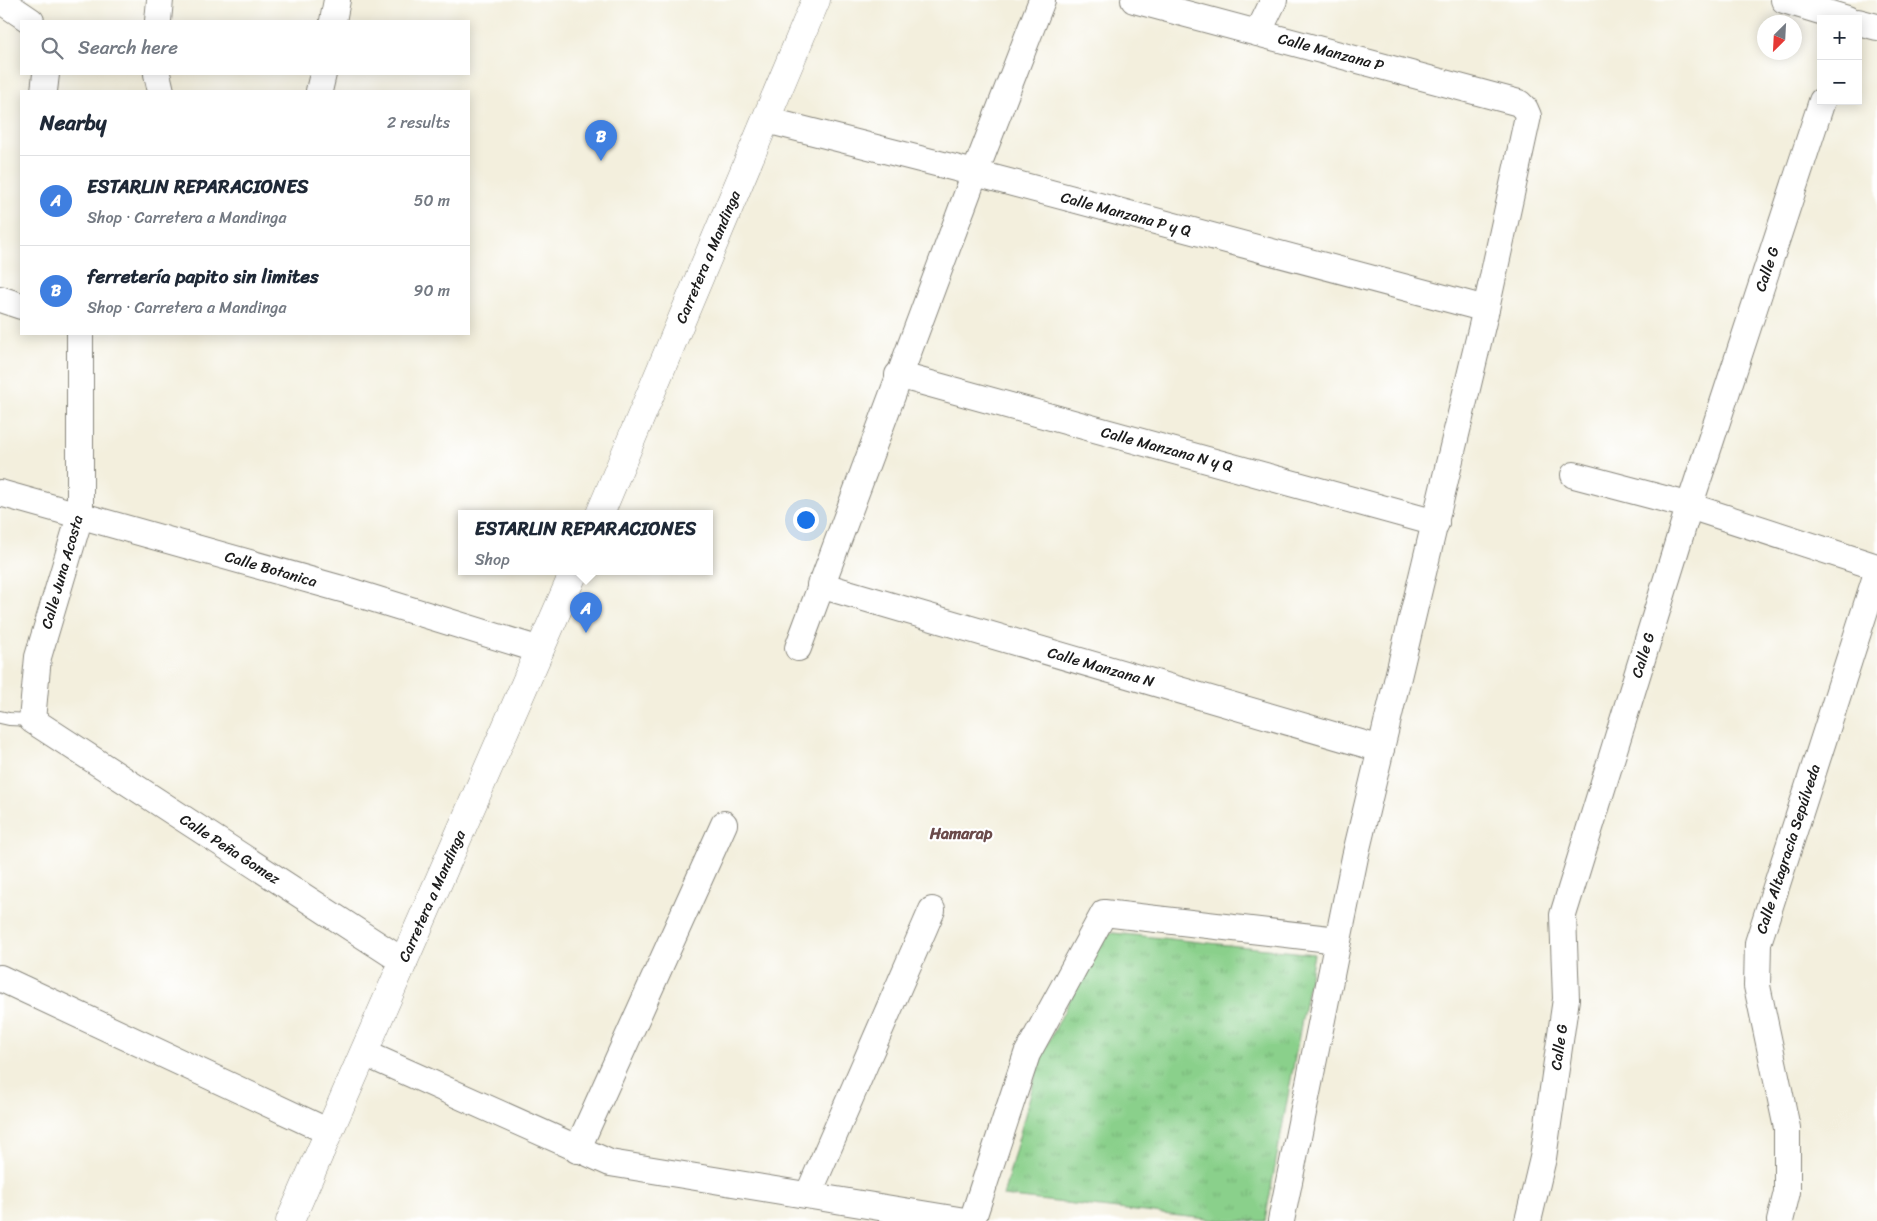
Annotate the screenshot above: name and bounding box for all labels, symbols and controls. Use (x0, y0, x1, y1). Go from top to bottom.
north arrow (1757, 15, 1802, 60)
map controls (1817, 15, 1862, 105)
button: + (1817, 15, 1862, 60)
search box (20, 20, 470, 75)
street label: Calle Manzana P (1275, 25, 1387, 79)
text: Search here (78, 31, 178, 64)
icon: search (38, 34, 66, 62)
button: − (1817, 60, 1862, 105)
text: Nearby (40, 104, 106, 142)
text: 2 results (387, 108, 450, 137)
pin: B (585, 120, 617, 161)
text: ESTARLIN REPARACIONES (87, 170, 309, 203)
street label: Calle Manzana P y Q (1058, 184, 1194, 244)
text: A (51, 186, 61, 215)
text: 50 m (414, 186, 450, 215)
street label: Carretera a Mandinga (668, 186, 748, 328)
text: Shop · Carretera a Mandinga (87, 203, 286, 232)
street label: Calle G (1747, 243, 1787, 295)
text: ferretería papito sin limites (87, 260, 319, 293)
text: B (51, 276, 61, 305)
text: 90 m (414, 276, 450, 305)
text: Shop · Carretera a Mandinga (87, 293, 286, 322)
street label: Calle Manzana N y Q (1098, 419, 1236, 479)
your location (793, 507, 819, 533)
popup (458, 510, 713, 575)
street label: Calle Juna Acosta (33, 512, 91, 632)
text: ESTARLIN REPARACIONES (475, 512, 696, 545)
street label: Calle Botanica (222, 543, 321, 595)
text: Shop (475, 545, 510, 574)
pin: A (570, 592, 602, 633)
street label: Calle G (1624, 629, 1662, 681)
street label: Calle Manzana N (1044, 639, 1158, 695)
street label: Calle Altagracia Sepúlveda (1748, 760, 1828, 937)
street label: Calle Peña Gomez (175, 807, 286, 892)
district label: Hamarap (929, 819, 993, 848)
street label: Carretera a Mandinga (391, 825, 473, 966)
street label: Calle G (1543, 1022, 1575, 1072)

